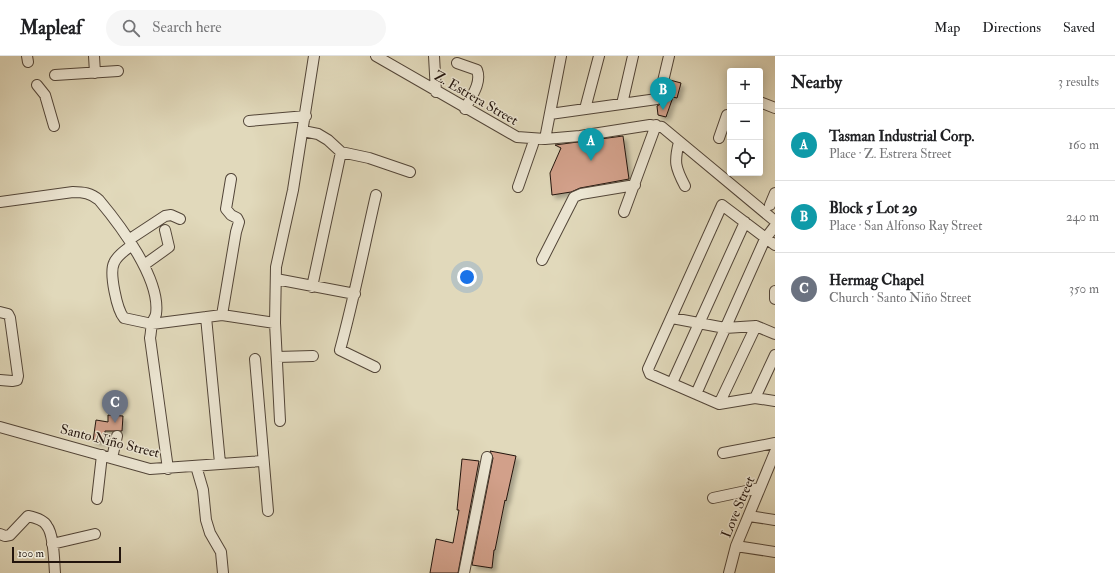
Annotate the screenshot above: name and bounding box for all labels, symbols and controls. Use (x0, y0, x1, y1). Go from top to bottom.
search box (106, 10, 386, 46)
text: Mapleaf (20, 16, 82, 40)
icon: search (120, 17, 142, 39)
text: Search here (152, 18, 222, 37)
text: Map (934, 19, 960, 36)
text: Directions (982, 19, 1041, 36)
text: Saved (1063, 19, 1095, 36)
street label: Z. Estrera Street (431, 67, 521, 129)
map controls (727, 68, 763, 176)
button: + (727, 68, 763, 104)
text: Nearby (791, 72, 842, 93)
text: 3 results (1058, 74, 1099, 90)
pin: B (650, 77, 676, 110)
button: − (727, 104, 763, 140)
text: Tasman Industrial Corp. (829, 127, 974, 146)
pin: A (578, 128, 604, 161)
text: A (800, 137, 808, 153)
text: 160 m (1068, 137, 1099, 153)
button: locate (727, 140, 763, 176)
text: Place · Z. Estrera Street (829, 146, 952, 162)
text: Block 5 Lot 29 (829, 199, 917, 218)
text: B (800, 209, 808, 225)
text: 240 m (1066, 209, 1099, 225)
text: Place · San Alfonso Ray Street (829, 218, 982, 234)
your location (457, 267, 477, 287)
text: Hermag Chapel (829, 271, 924, 290)
text: C (799, 281, 809, 297)
text: 350 m (1069, 281, 1099, 297)
text: Church · Santo Niño Street (829, 290, 971, 306)
pin: C (102, 390, 128, 423)
street label: Santo Niño Street (59, 420, 162, 462)
street label: Love Street (717, 473, 759, 540)
scale bar (12, 545, 121, 564)
text: 100 m (18, 547, 44, 560)

